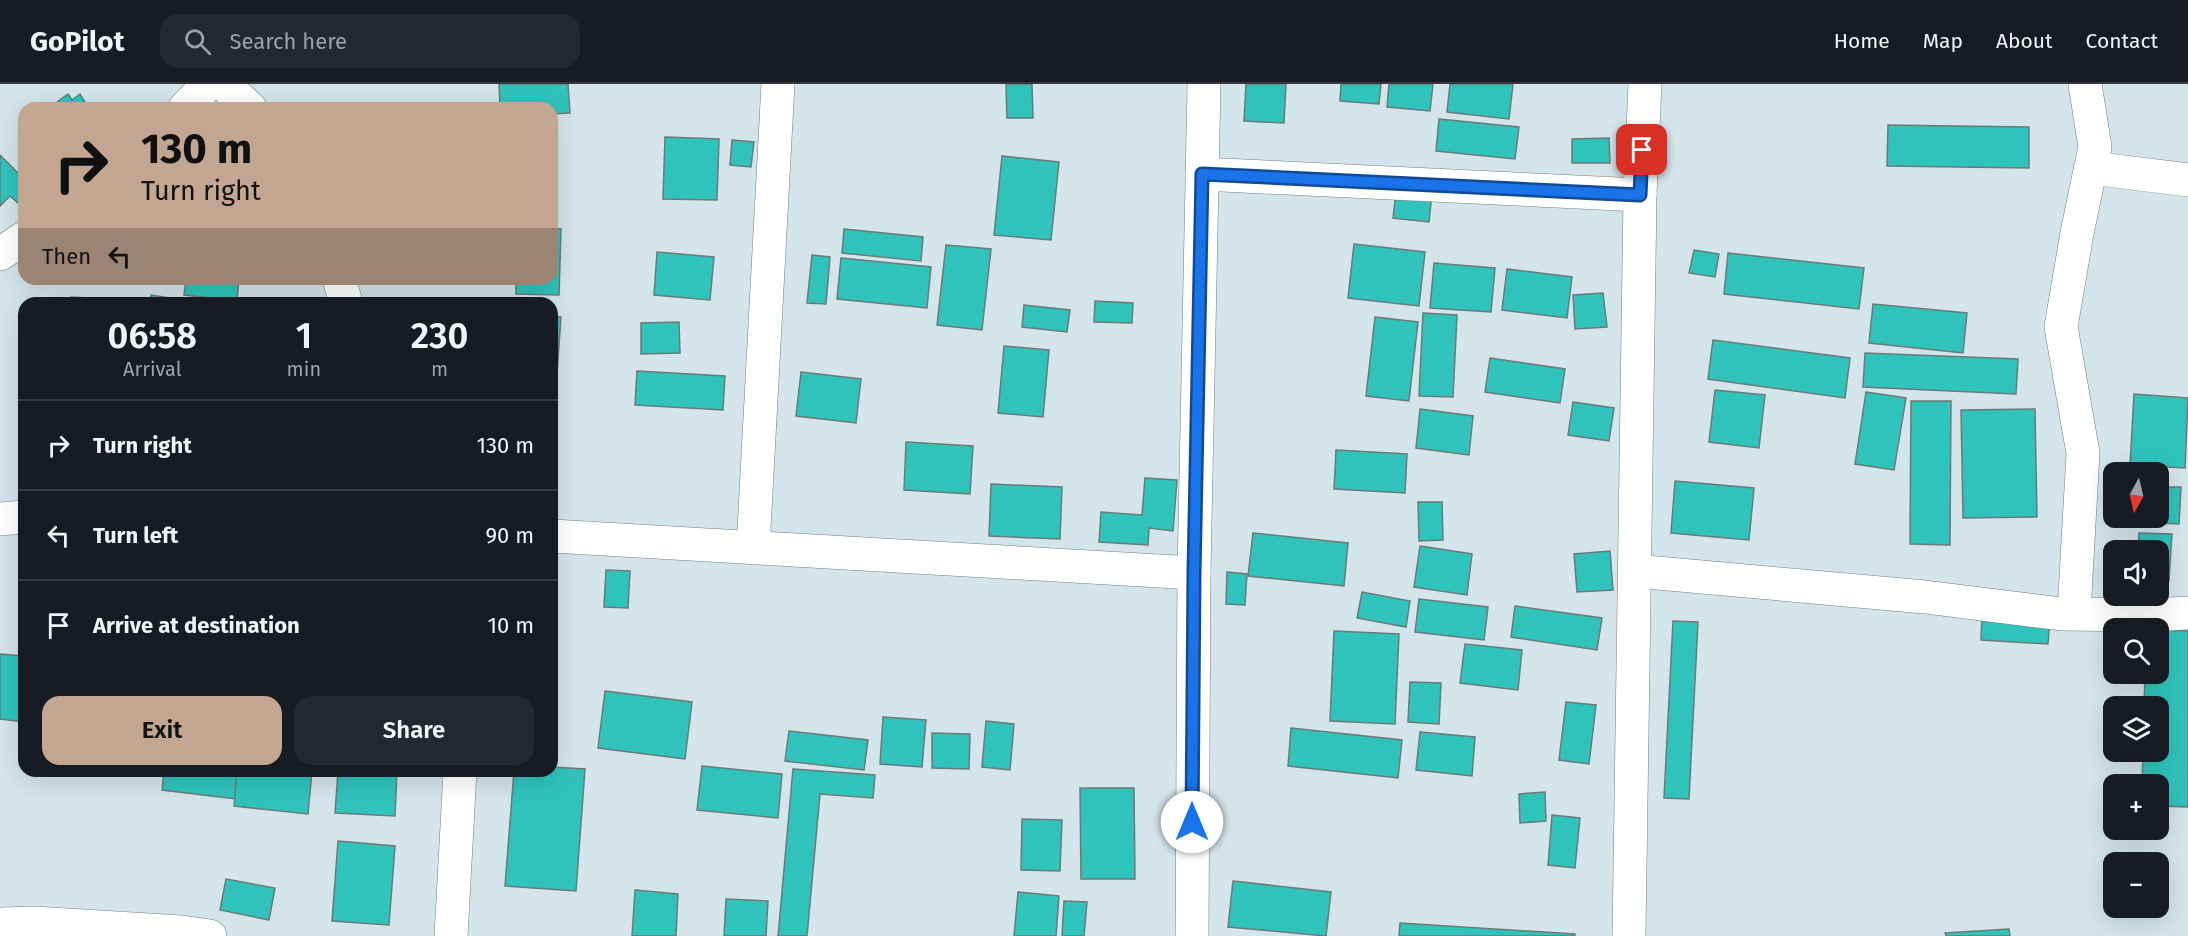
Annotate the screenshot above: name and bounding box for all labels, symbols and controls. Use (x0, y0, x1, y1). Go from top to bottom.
search box (160, 14, 580, 68)
text: GoPilot (30, 25, 124, 58)
icon: search (181, 25, 214, 58)
text: Search here (229, 28, 347, 55)
text: Home (1834, 28, 1890, 54)
text: Map (1923, 28, 1963, 54)
text: About (1996, 28, 2053, 54)
text: Contact (2086, 28, 2158, 54)
text: 130 m (141, 124, 252, 174)
pin (1616, 124, 1667, 175)
icon: right (42, 126, 120, 204)
icon: arrive (1625, 133, 1658, 166)
text: Turn right (141, 175, 261, 207)
icon: left (103, 240, 136, 273)
text: Then (42, 243, 91, 270)
text: 06:58 (108, 314, 197, 358)
text: 1 (296, 314, 312, 358)
text: 230 (411, 314, 468, 358)
text: Arrival (123, 357, 182, 381)
text: min (287, 357, 321, 381)
text: m (431, 357, 448, 381)
icon: right (42, 429, 75, 462)
text: Turn right (93, 432, 192, 459)
text: 130 m (477, 432, 534, 459)
north arrow (2103, 462, 2169, 528)
map controls (2103, 462, 2169, 918)
icon: left (42, 519, 75, 552)
text: Turn left (93, 522, 178, 549)
text: 90 m (485, 522, 534, 549)
button: sound (2103, 540, 2169, 606)
icon: arrive (42, 609, 75, 642)
text: Arrive at destination (93, 612, 300, 639)
text: 10 m (488, 612, 534, 639)
button: search (2103, 618, 2169, 684)
button: Exit (42, 696, 282, 765)
button: Share (294, 696, 534, 765)
button: layers (2103, 696, 2169, 762)
button: + (2103, 774, 2169, 840)
position arrow (1160, 790, 1224, 854)
button: − (2103, 852, 2169, 918)

